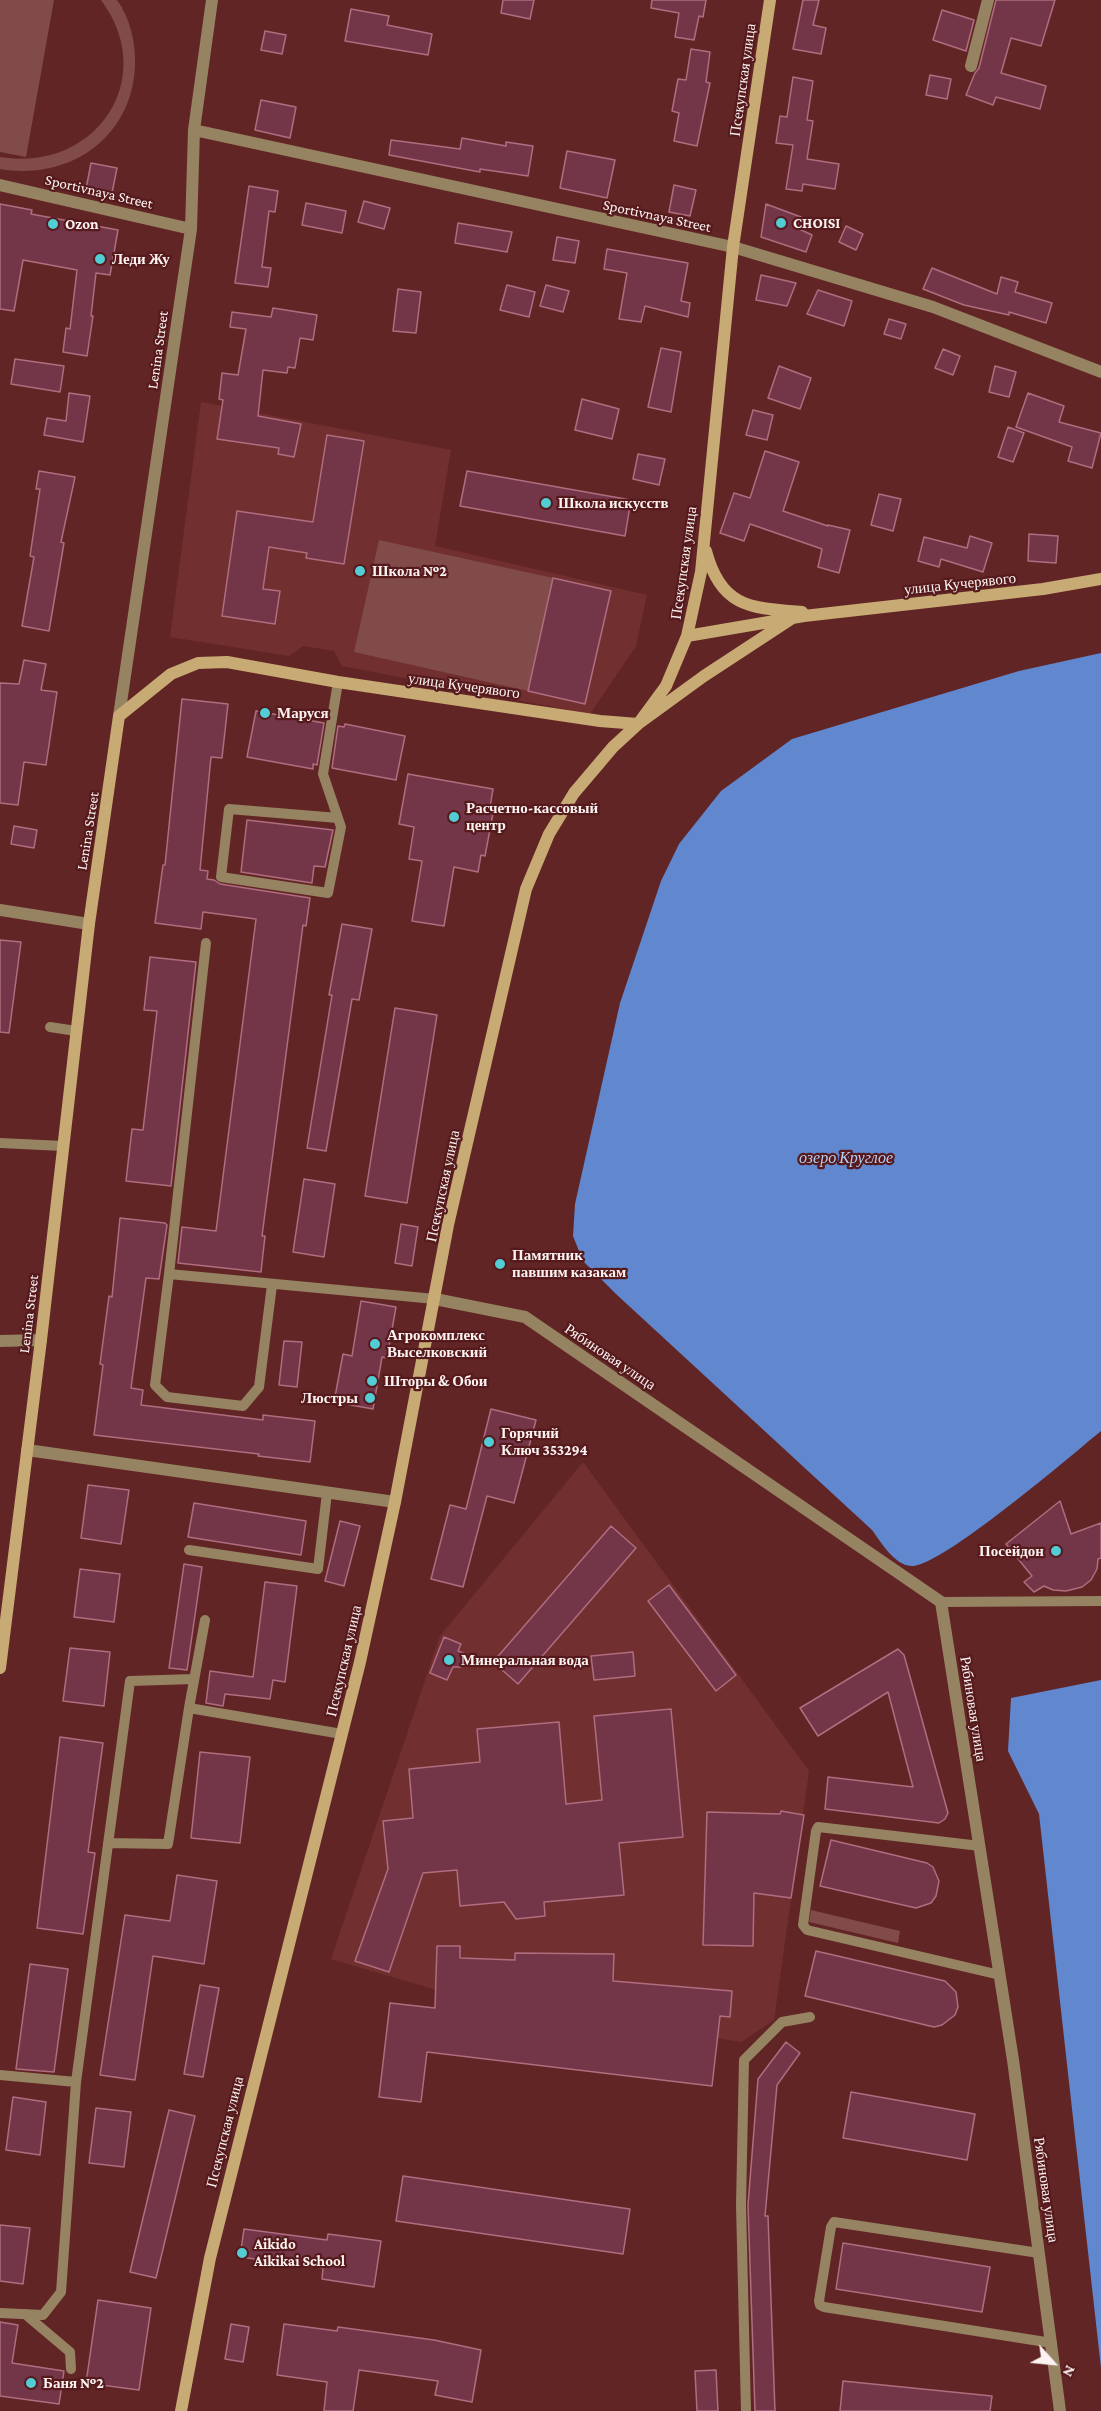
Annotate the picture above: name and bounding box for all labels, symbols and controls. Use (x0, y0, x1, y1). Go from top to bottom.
street label: Псекупская улица (726, 22, 760, 138)
street label: Sportivnaya Street (43, 171, 155, 213)
street label: Sportivnaya Street (601, 196, 713, 236)
place label: CHOISI (793, 214, 840, 232)
place label: Ozon (65, 215, 99, 233)
marker: CHOISI (774, 216, 788, 230)
marker: Ozon (46, 217, 60, 231)
place label: Леди Жу (112, 250, 170, 268)
marker: Леди Жу (93, 252, 107, 266)
street label: Lenina Street (144, 310, 172, 390)
place label: Школа искусств (558, 494, 669, 512)
marker: Школа искусств (539, 496, 553, 510)
street label: Псекупская улица (667, 505, 701, 621)
place label: Школа №2 (372, 562, 447, 580)
marker: Школа №2 (353, 564, 367, 578)
street label: улица Кучерявого (903, 569, 1017, 599)
street label: улица Кучерявого (407, 669, 521, 703)
place label: Маруся (277, 704, 329, 722)
marker: Маруся (258, 706, 272, 720)
street label: Lenina Street (73, 791, 103, 871)
place label: Расчетно-кассовый центр (466, 799, 598, 834)
marker: Расчетно-кассовый центр (447, 810, 461, 824)
street label: Псекупская улица (422, 1128, 464, 1244)
water label: озеро Круглое (799, 1148, 893, 1168)
place label: Памятник павшим казакам (512, 1246, 626, 1281)
marker: Памятник павшим казакам (493, 1257, 507, 1271)
street label: Lenina Street (15, 1274, 43, 1354)
street label: Рябиновая улица (561, 1320, 659, 1394)
place label: Агрокомплекс Выселковский (387, 1326, 487, 1361)
marker: Агрокомплекс Выселковский (368, 1337, 382, 1351)
place label: Шторы & Обои (384, 1372, 487, 1390)
marker: Шторы & Обои (365, 1374, 379, 1388)
place label: Люстры (301, 1389, 358, 1407)
marker: Люстры (363, 1391, 377, 1405)
place label: Горячий Ключ 353294 (501, 1424, 588, 1459)
marker: Горячий Ключ 353294 (482, 1435, 496, 1449)
place label: Посейдон (979, 1542, 1044, 1560)
marker: Посейдон (1049, 1544, 1063, 1558)
street label: Псекупская улица (322, 1603, 366, 1719)
place label: Минеральная вода (461, 1651, 589, 1669)
marker: Минеральная вода (442, 1653, 456, 1667)
street label: Рябиновая улица (956, 1655, 990, 1763)
street label: Псекупская улица (202, 2074, 248, 2190)
street label: Рябиновая улица (1030, 2136, 1062, 2244)
place label: Aikido Aikikai School (254, 2235, 345, 2270)
marker: Aikido Aikikai School (235, 2246, 249, 2260)
north arrow (1023, 2333, 1083, 2393)
text: N (1059, 2363, 1080, 2380)
place label: Баня №2 (43, 2374, 104, 2392)
marker: Баня №2 (24, 2376, 38, 2390)

